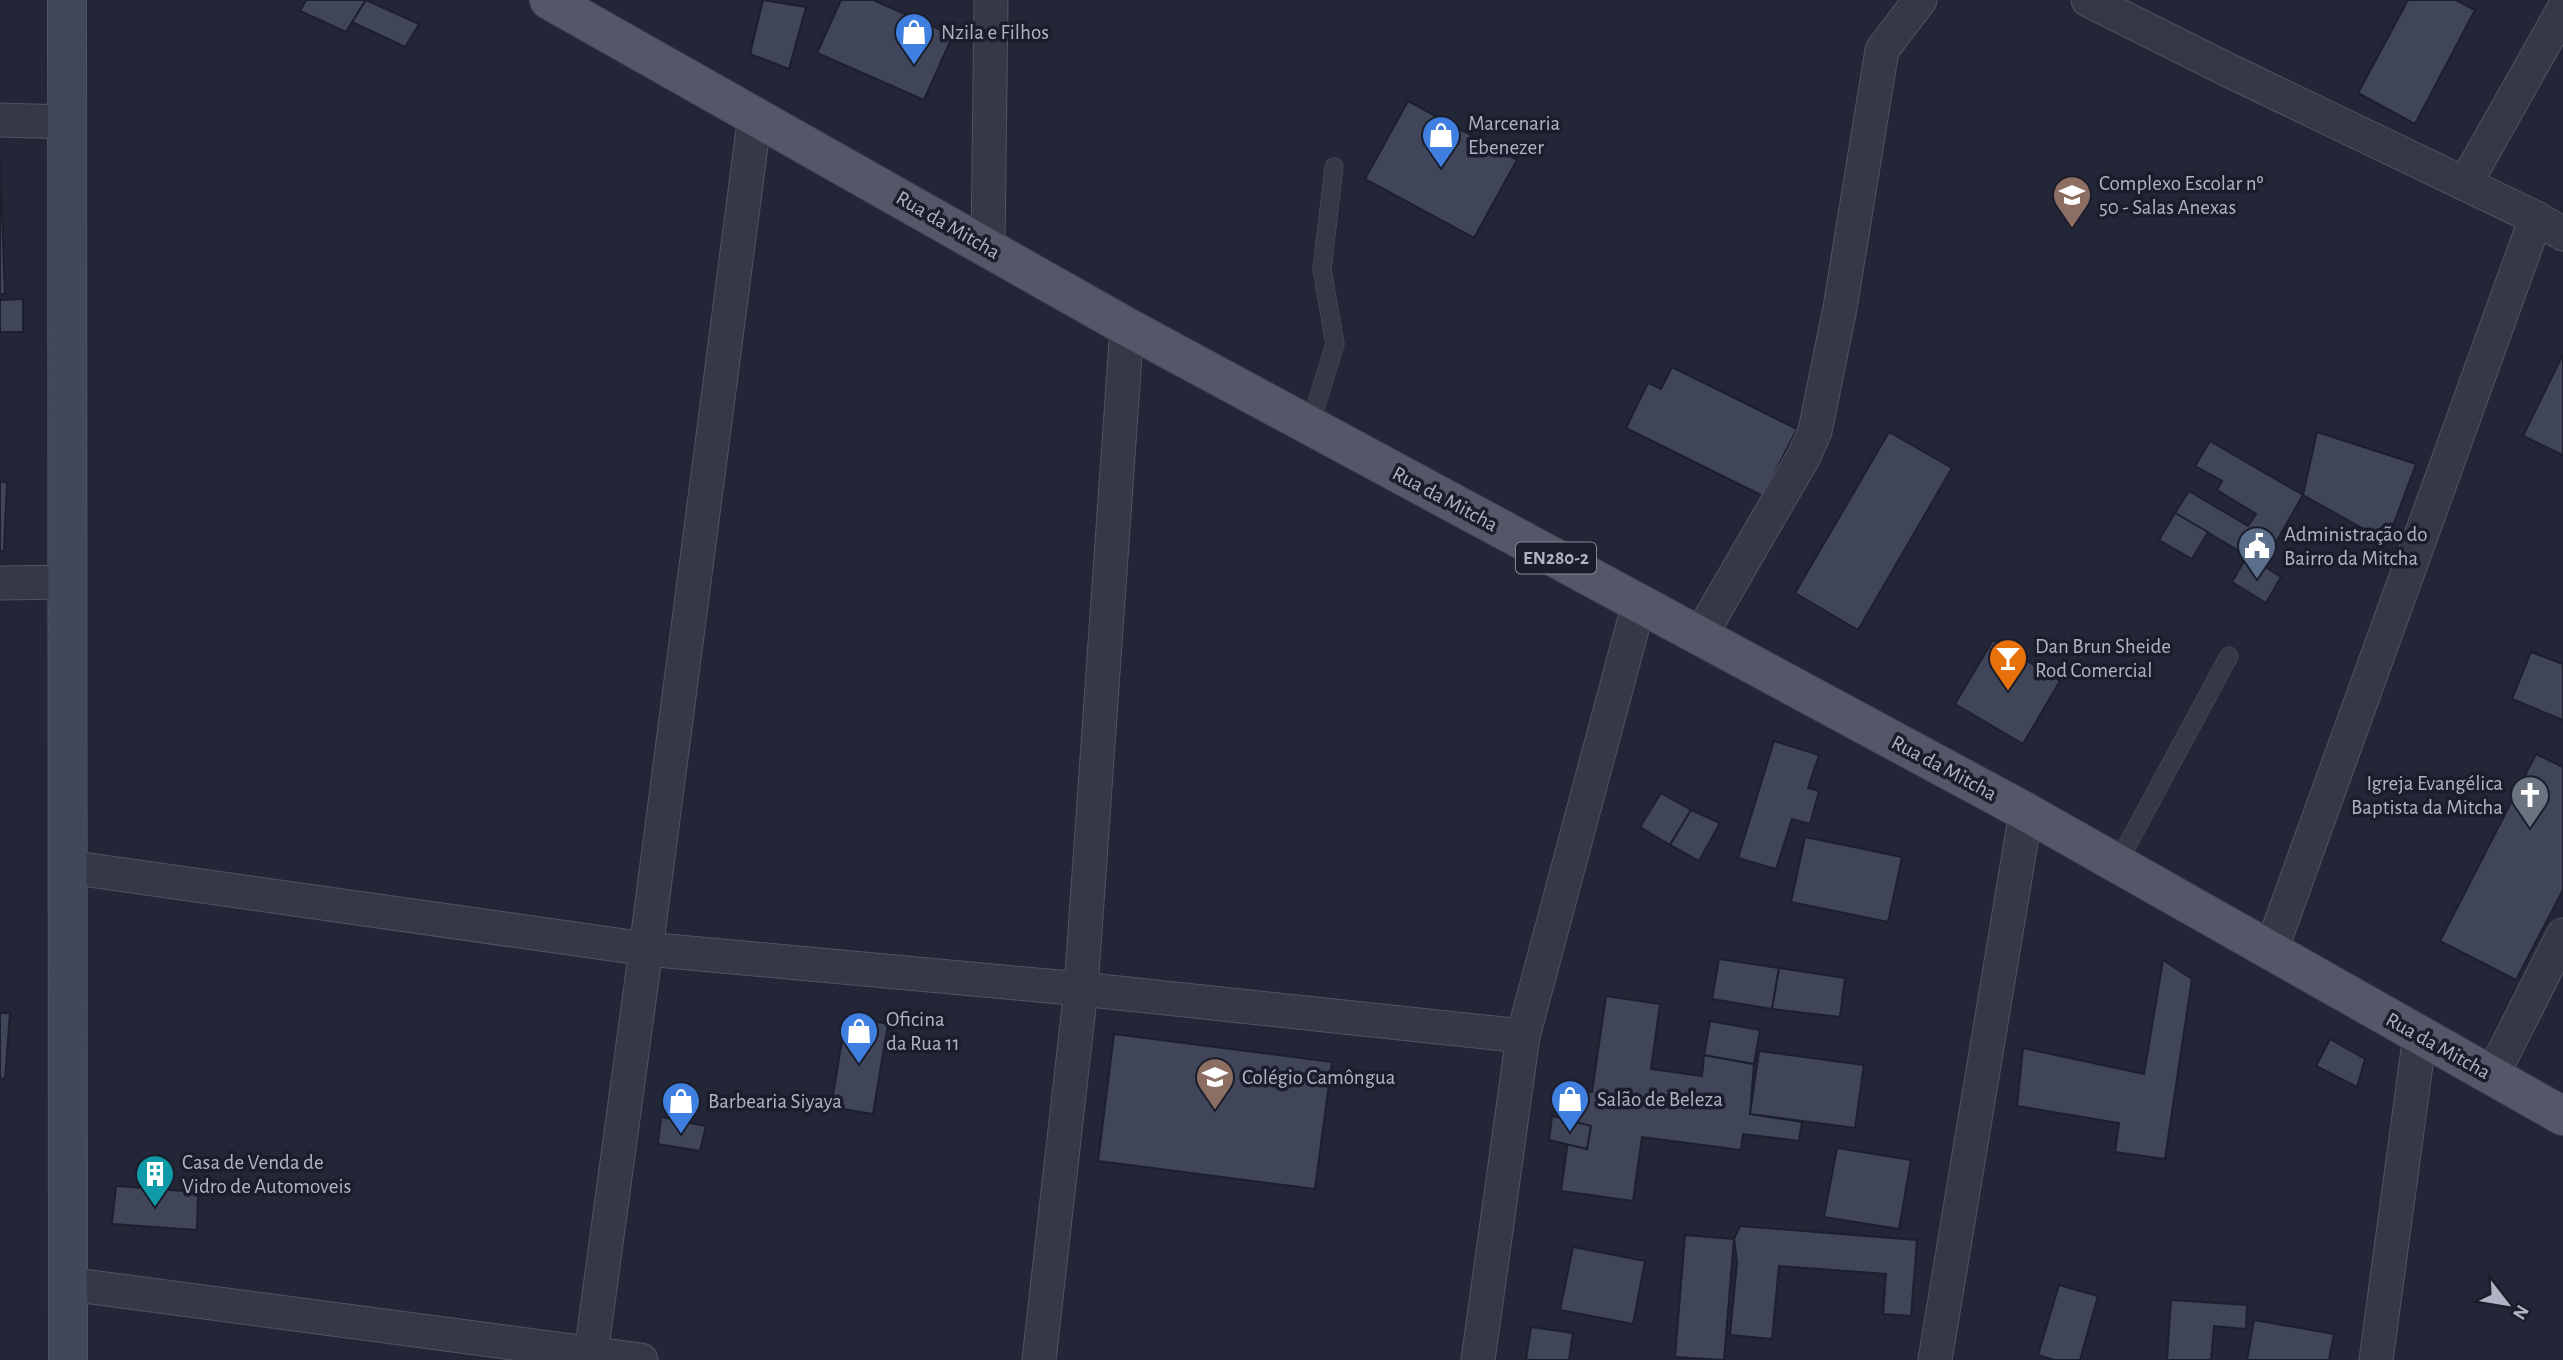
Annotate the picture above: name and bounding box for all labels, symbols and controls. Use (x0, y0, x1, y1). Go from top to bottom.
shop icon: Nzila e Filhos (893, 11, 935, 66)
place label: Nzila e Filhos (941, 22, 1049, 43)
place label: Marcenaria Ebenezer (1468, 113, 1561, 158)
shop icon: Marcenaria Ebenezer (1420, 114, 1462, 169)
place label: Complexo Escolar nº 50 - Salas Anexas (2099, 173, 2264, 218)
school or university icon: Complexo Escolar nº 50 - Salas Anexas (2051, 174, 2093, 229)
street label: Rua da Mitcha (893, 187, 1004, 263)
street label: Rua da Mitcha (1389, 463, 1501, 536)
place label: Administração do Bairro da Mitcha (2284, 524, 2428, 569)
public building icon: Administração do Bairro da Mitcha (2236, 525, 2278, 580)
road number: EN280-2 (1516, 542, 1596, 573)
place label: Dan Brun Sheide Rod Comercial (2035, 636, 2171, 681)
bar icon: Dan Brun Sheide Rod Comercial (1987, 637, 2029, 692)
street label: Rua da Mitcha (1888, 732, 2000, 805)
place label: Igreja Evangélica Baptista da Mitcha (2351, 773, 2503, 818)
church icon: Igreja Evangélica Baptista da Mitcha (2509, 774, 2551, 829)
place label: Oficina da Rua 11 (886, 1009, 960, 1054)
street label: Rua da Mitcha (2382, 1009, 2494, 1083)
shop icon: Oficina da Rua 11 (838, 1010, 880, 1065)
school or university icon: Colégio Camôngua (1194, 1056, 1236, 1111)
place label: Colégio Camôngua (1242, 1067, 1396, 1088)
shop icon: Salão de Beleza (1549, 1078, 1591, 1133)
shop icon: Barbearia Siyaya (660, 1080, 702, 1135)
place label: Salão de Beleza (1597, 1089, 1723, 1110)
place label: Barbearia Siyaya (708, 1091, 842, 1112)
place label: Casa de Venda de Vidro de Automoveis (182, 1152, 351, 1197)
building icon: Casa de Venda de Vidro de Automoveis (134, 1153, 176, 1208)
north arrow (2472, 1269, 2542, 1339)
text: N (2509, 1301, 2532, 1323)

